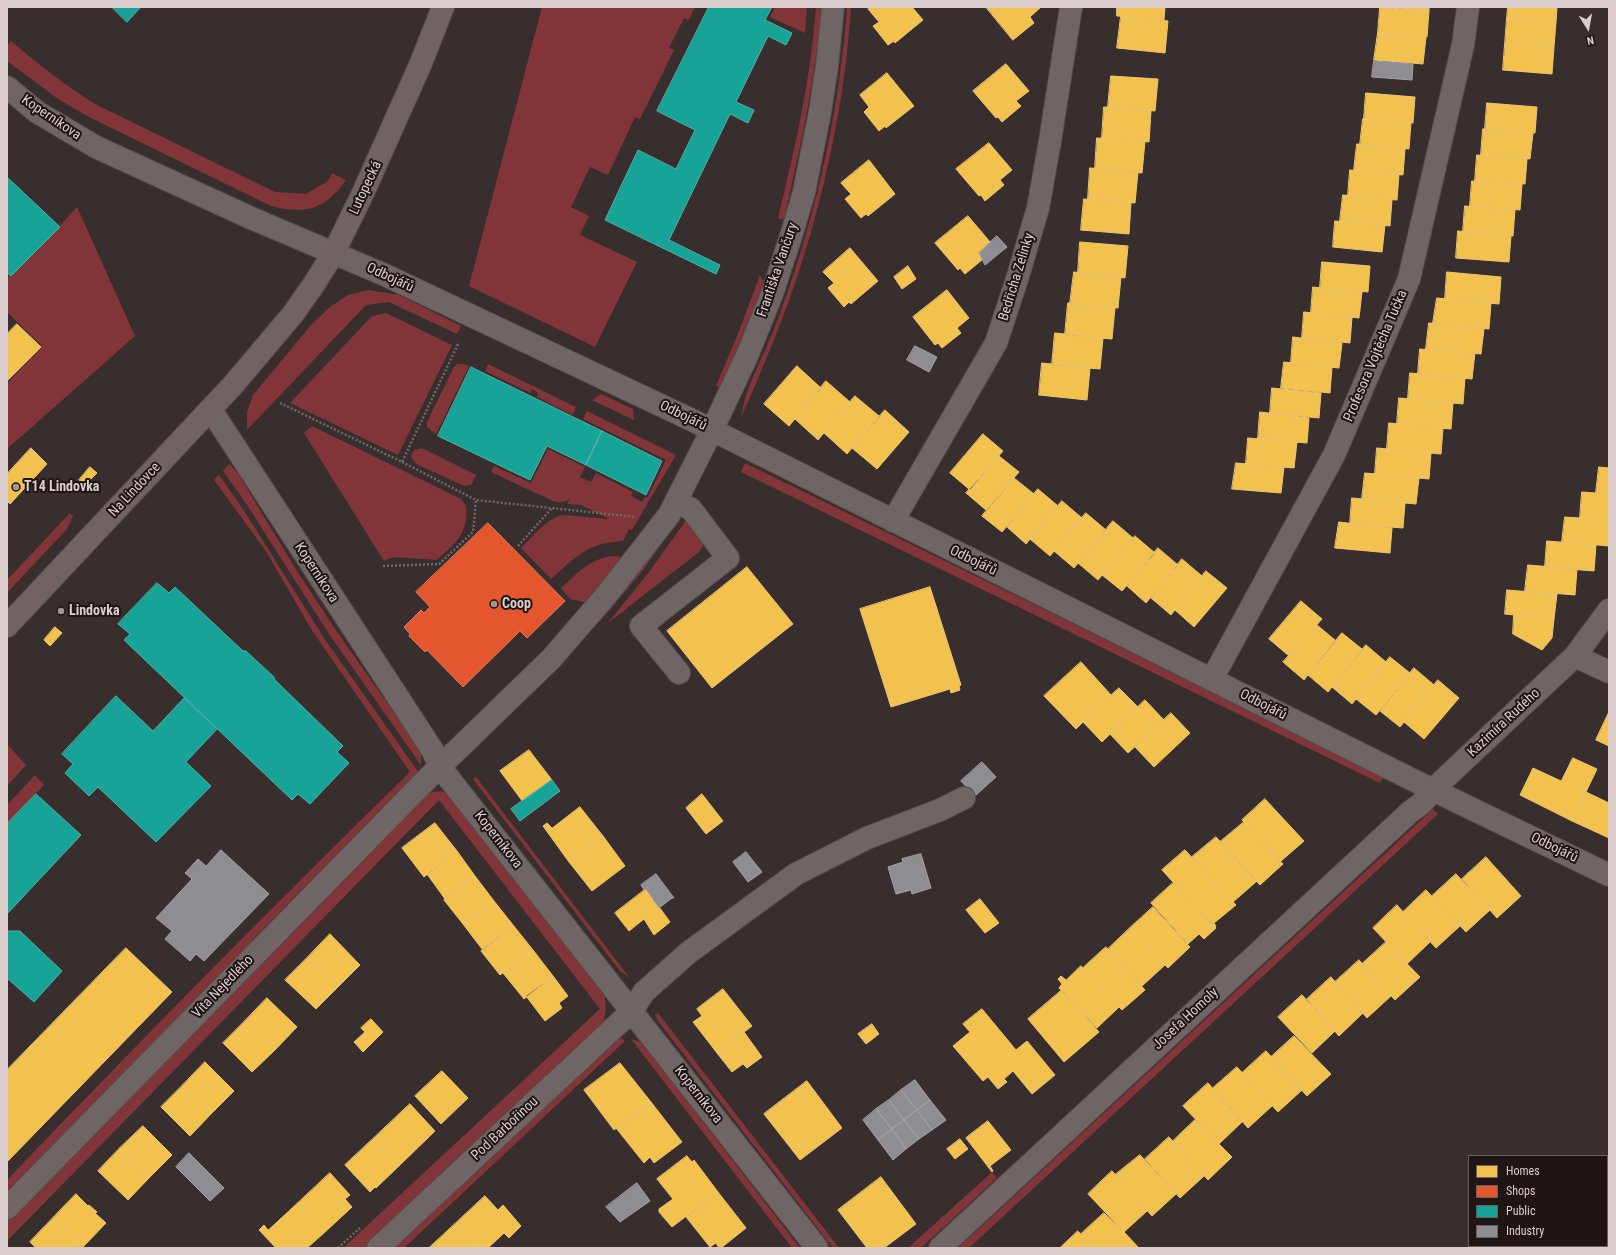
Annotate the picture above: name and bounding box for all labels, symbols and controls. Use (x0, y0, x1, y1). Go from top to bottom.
north arrow (1568, 8, 1608, 48)
text: N (1586, 33, 1595, 47)
street label: Koperníkova (18, 92, 84, 144)
street label: Lutopecká (346, 159, 386, 217)
street label: Františka Vančury (754, 221, 802, 319)
street label: Bedřicha Zelinky (996, 231, 1038, 323)
street label: Odbojářů (364, 260, 416, 296)
street label: Profesora Vojtěcha Tučka (1341, 288, 1411, 424)
street label: Odbojářů (657, 397, 709, 435)
street label: Na Lindovce (106, 459, 164, 521)
place label: T14 Lindovka (24, 479, 99, 495)
marker: T14 Lindovka (11, 482, 21, 492)
street label: Koperníkova (290, 540, 342, 606)
street label: Odbojářů (947, 542, 999, 580)
place label: Coop (502, 596, 531, 612)
marker: Coop (489, 599, 499, 609)
place label: Lindovka (69, 603, 119, 619)
marker: Lindovka (56, 606, 66, 616)
street label: Kazimíra Rudého (1464, 685, 1544, 761)
street label: Odbojářů (1237, 686, 1289, 724)
street label: Koperníkova (470, 808, 526, 872)
street label: Odbojářů (1528, 829, 1580, 867)
street label: Víta Nejedlého (189, 952, 257, 1022)
street label: Josefa Homoly (1150, 984, 1222, 1054)
street label: Koperníkova (670, 1063, 726, 1127)
street label: Pod Barbořinou (468, 1094, 542, 1164)
legend (1468, 1155, 1608, 1247)
text: Homes (1506, 1164, 1540, 1178)
text: Shops (1506, 1184, 1535, 1198)
text: Public (1506, 1204, 1535, 1218)
text: Industry (1506, 1224, 1544, 1238)

